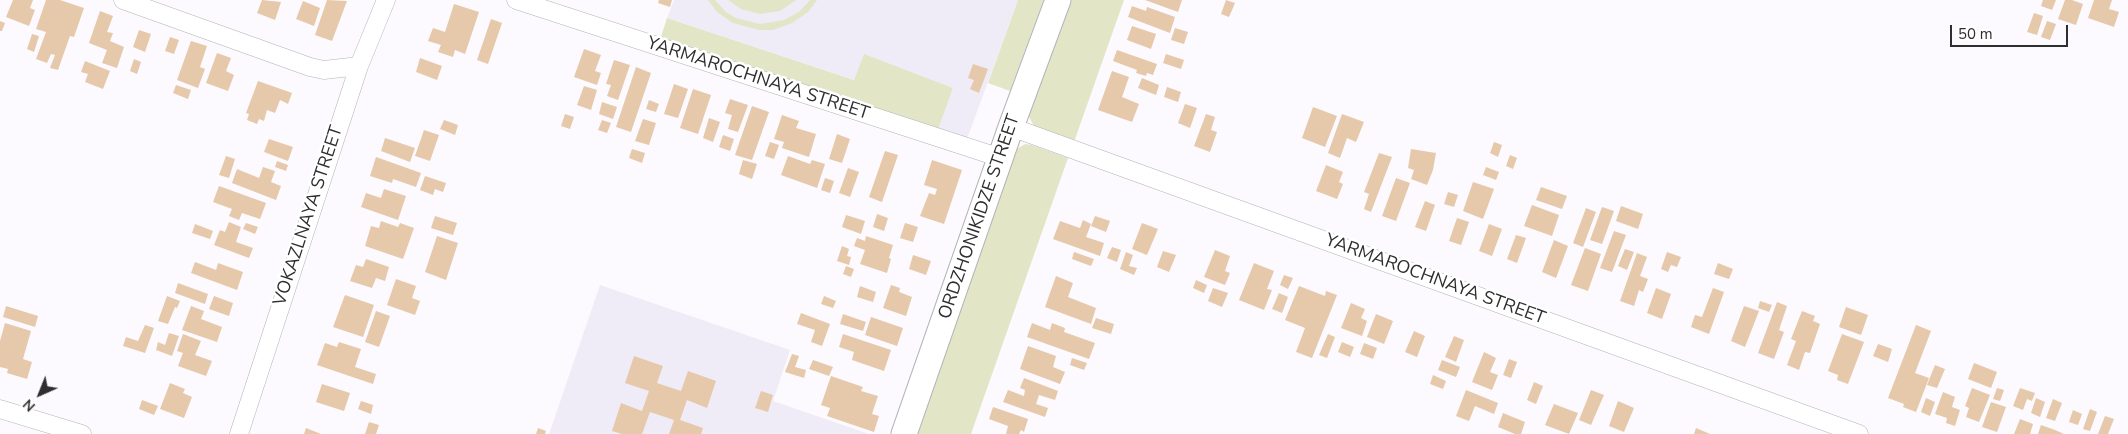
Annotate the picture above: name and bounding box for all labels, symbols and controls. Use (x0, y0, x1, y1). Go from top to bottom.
scale bar (1953, 15, 2070, 47)
text: 50 m (1958, 24, 1993, 44)
street label: YARMAROCHNAYA STREET (644, 33, 872, 125)
street label: ORDZHONIKIDZE STREET (935, 112, 1025, 322)
street label: VOKAZLNAYA STREET (270, 123, 348, 309)
street label: YARMAROCHNAYA STREET (1322, 230, 1548, 330)
north arrow (15, 369, 65, 419)
text: N (19, 395, 40, 416)

